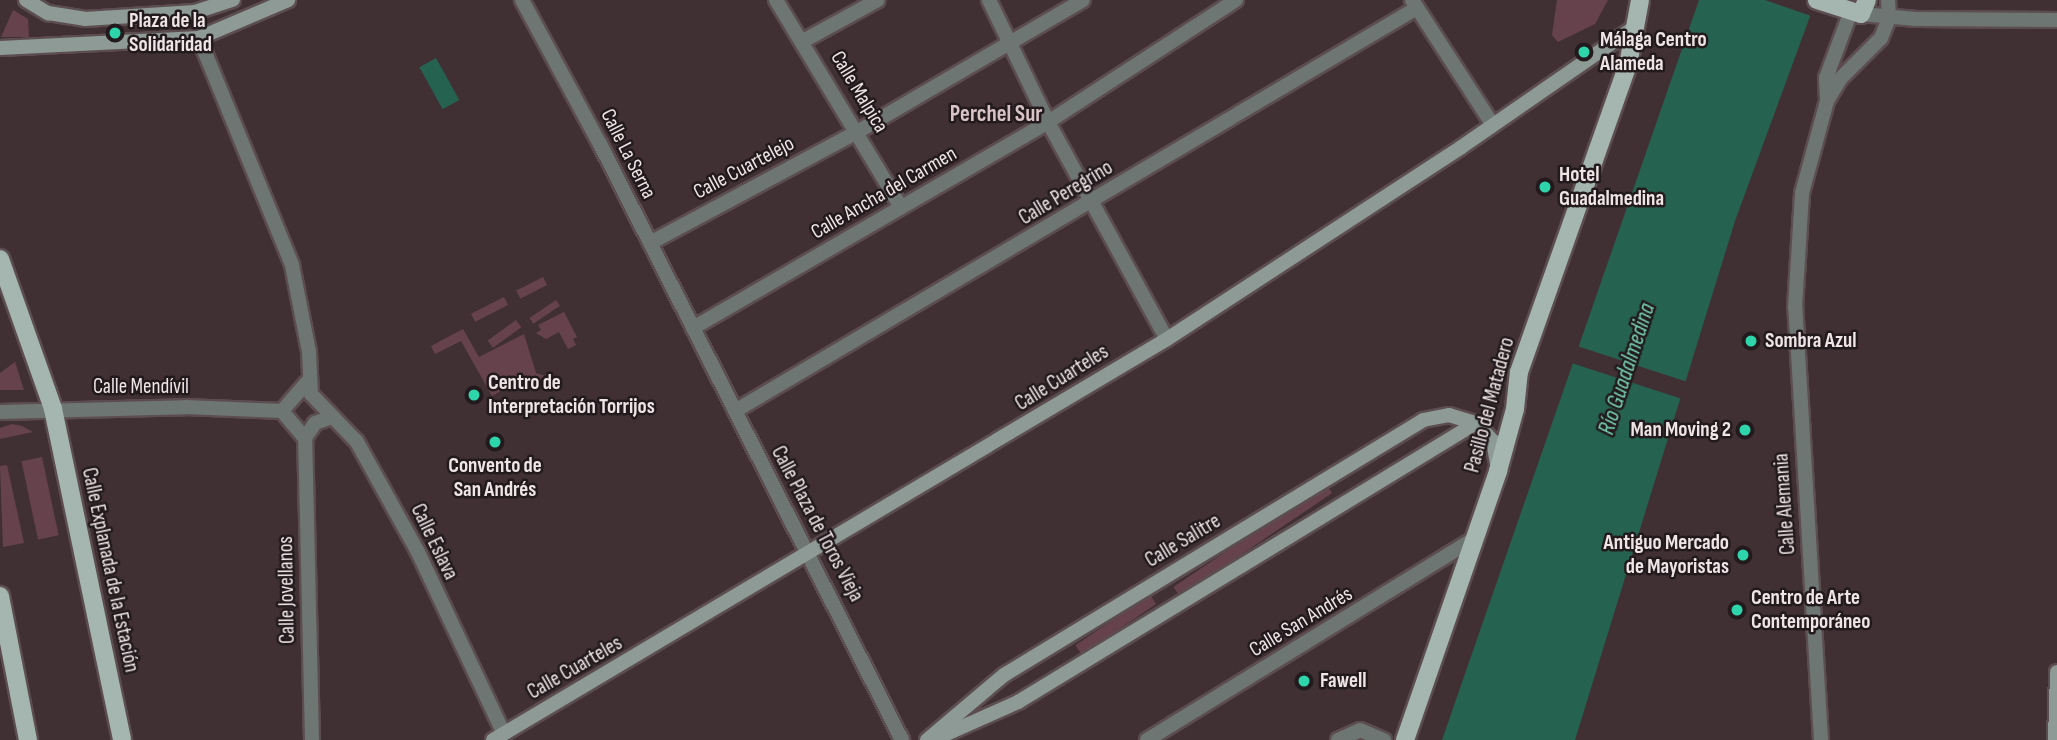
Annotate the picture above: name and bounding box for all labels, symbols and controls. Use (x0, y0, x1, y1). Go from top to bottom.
place label: Plaza de la Solidaridad (129, 8, 212, 58)
marker: Plaza de la Solidaridad (107, 25, 123, 41)
place label: Málaga Centro Alameda (1600, 27, 1707, 77)
marker: Málaga Centro Alameda (1574, 42, 1594, 62)
street label: Calle Malpica (825, 47, 893, 137)
district label: Perchel Sur (950, 100, 1042, 128)
street label: Calle La Serna (595, 105, 661, 203)
street label: Calle Cuartelejo (689, 131, 799, 205)
street label: Calle Ancha del Carmen (807, 141, 961, 245)
street label: Calle Peregrino (1015, 155, 1117, 231)
place label: Hotel Guadalmedina (1559, 162, 1664, 212)
marker: Hotel Guadalmedina (1537, 179, 1553, 195)
water label: Río Guadalmedina (1593, 300, 1661, 438)
place label: Sombra Azul (1765, 328, 1856, 354)
marker: Sombra Azul (1743, 333, 1759, 349)
street label: Pasillo del Matadero (1460, 335, 1520, 475)
street label: Calle Cuarteles (1011, 339, 1113, 417)
place label: Centro de Interpretación Torrijos (488, 370, 655, 420)
street label: Calle Mendívil (93, 374, 189, 400)
marker: Centro de Interpretación Torrijos (466, 387, 482, 403)
place label: Man Moving 2 (1631, 417, 1731, 443)
marker: Man Moving 2 (1737, 422, 1753, 438)
marker: Convento de San Andrés (487, 434, 503, 450)
street label: Calle Plaza de Toros Vieja (765, 442, 869, 606)
street label: Calle Alemania (1769, 452, 1801, 556)
place label: Convento de San Andrés (448, 453, 542, 503)
street label: Calle Explanada de la Estación (76, 465, 144, 675)
street label: Calle Eslava (405, 500, 463, 584)
street label: Calle Salitre (1141, 509, 1225, 573)
place label: Antiguo Mercado de Mayoristas (1604, 530, 1729, 580)
street label: Calle Jovellanos (273, 536, 301, 644)
marker: Antiguo Mercado de Mayoristas (1735, 547, 1751, 563)
street label: Calle San Andrés (1245, 581, 1357, 663)
place label: Centro de Arte Contemporáneo (1751, 585, 1870, 635)
marker: Centro de Arte Contemporáneo (1729, 602, 1745, 618)
street label: Calle Cuarteles (523, 631, 627, 705)
place label: Fawell (1320, 668, 1367, 694)
marker: Fawell (1294, 671, 1314, 691)

